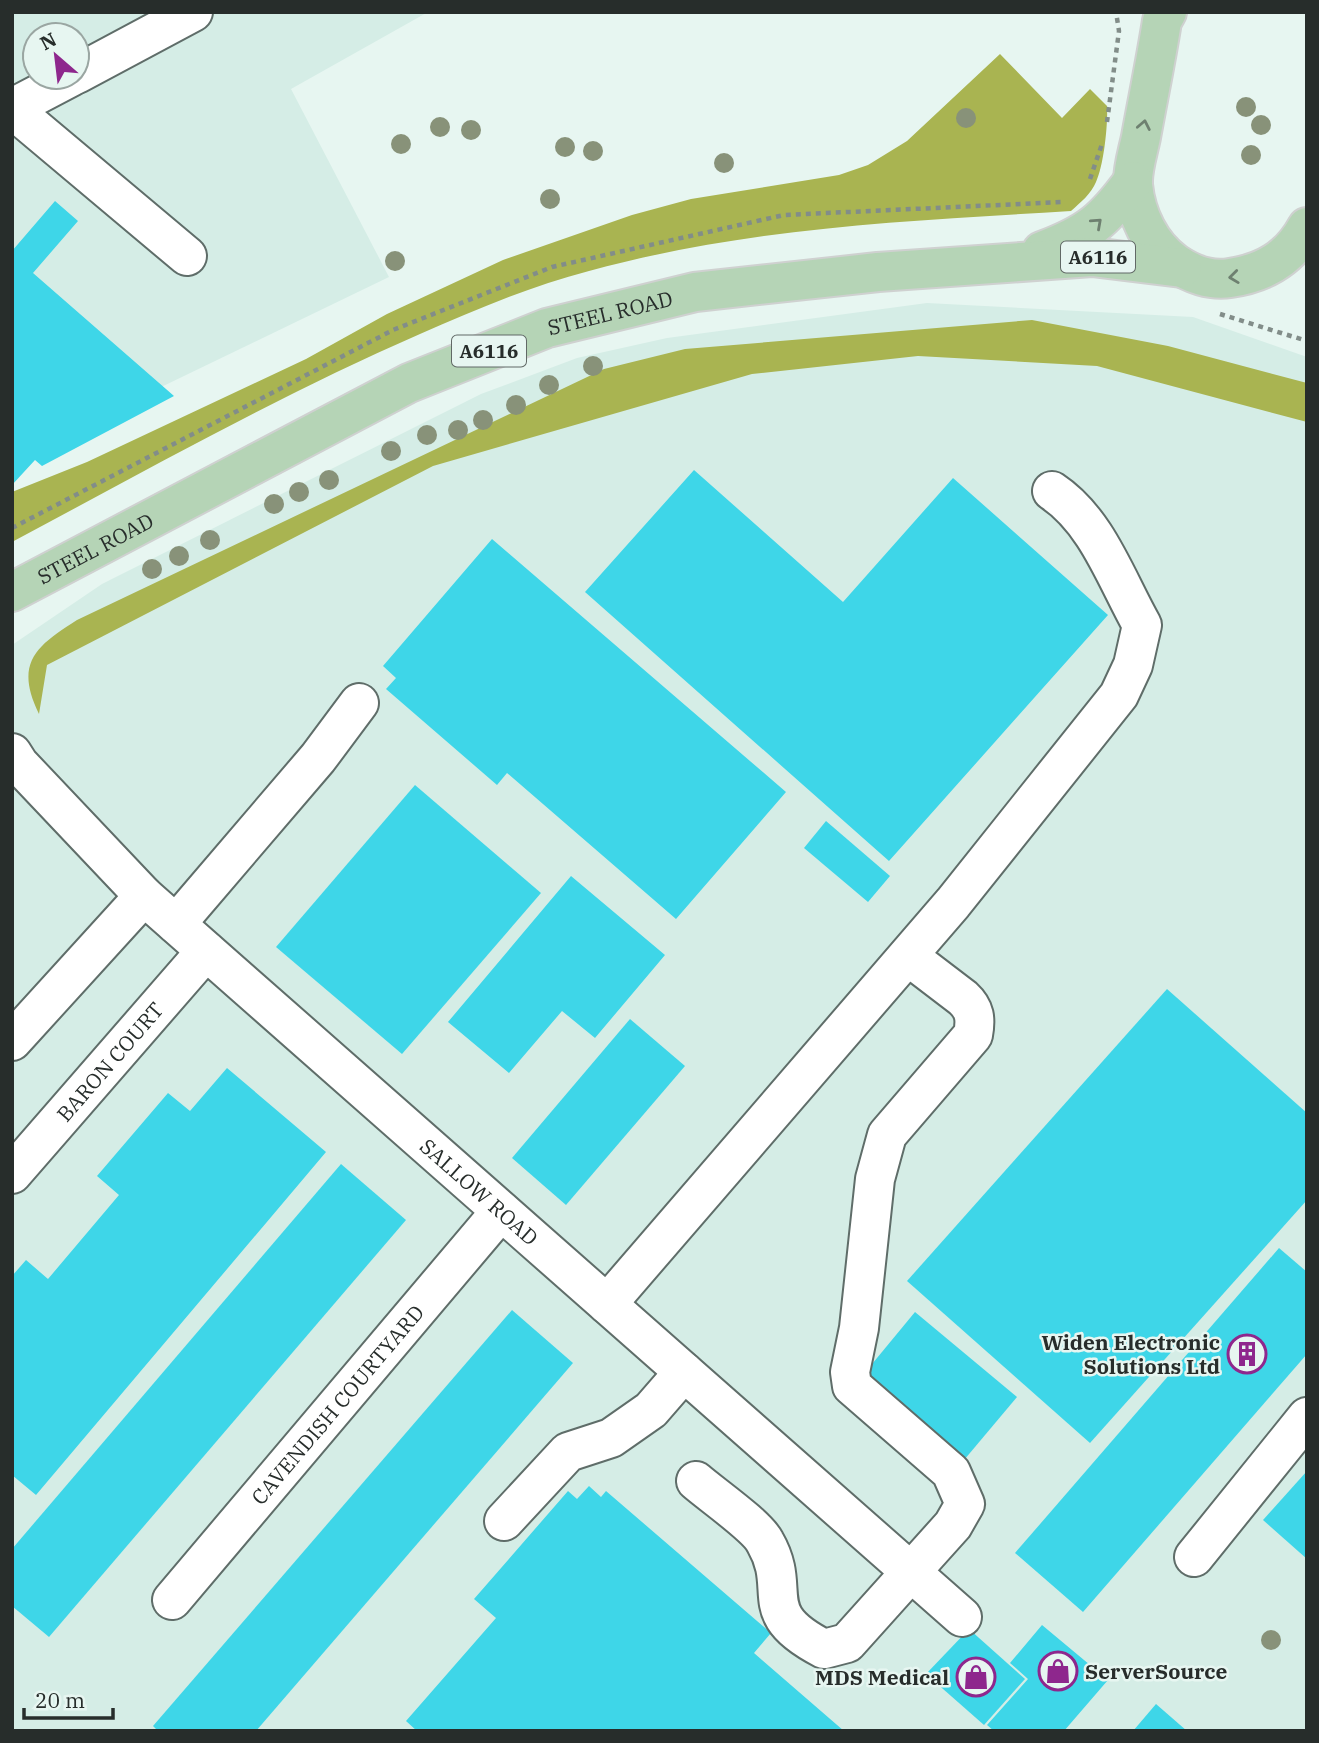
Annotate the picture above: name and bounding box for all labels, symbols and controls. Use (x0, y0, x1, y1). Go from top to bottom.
north arrow (21, 21, 91, 91)
text: N (36, 27, 60, 55)
one-way arrow (1135, 119, 1150, 131)
one-way arrow (1089, 219, 1102, 231)
road number: A6116 (1061, 242, 1135, 272)
one-way arrow (1229, 270, 1240, 285)
street label: STEEL ROAD (545, 284, 675, 341)
road number: A6116 (452, 336, 526, 366)
street label: STEEL ROAD (32, 506, 158, 590)
street label: BARON COURT (50, 996, 169, 1127)
street label: SALLOW ROAD (414, 1132, 545, 1251)
street label: CAVENDISH COURTYARD (245, 1299, 430, 1510)
place label: Widen Electronic Solutions Ltd (1041, 1328, 1220, 1380)
building icon: Widen Electronic Solutions Ltd (1226, 1333, 1268, 1375)
shop icon: ServerSource (1037, 1650, 1079, 1692)
shop icon: MDS Medical (955, 1656, 997, 1698)
place label: ServerSource (1085, 1657, 1227, 1685)
place label: MDS Medical (815, 1663, 949, 1691)
scale bar (24, 1676, 114, 1720)
text: 20 m (35, 1686, 85, 1714)

